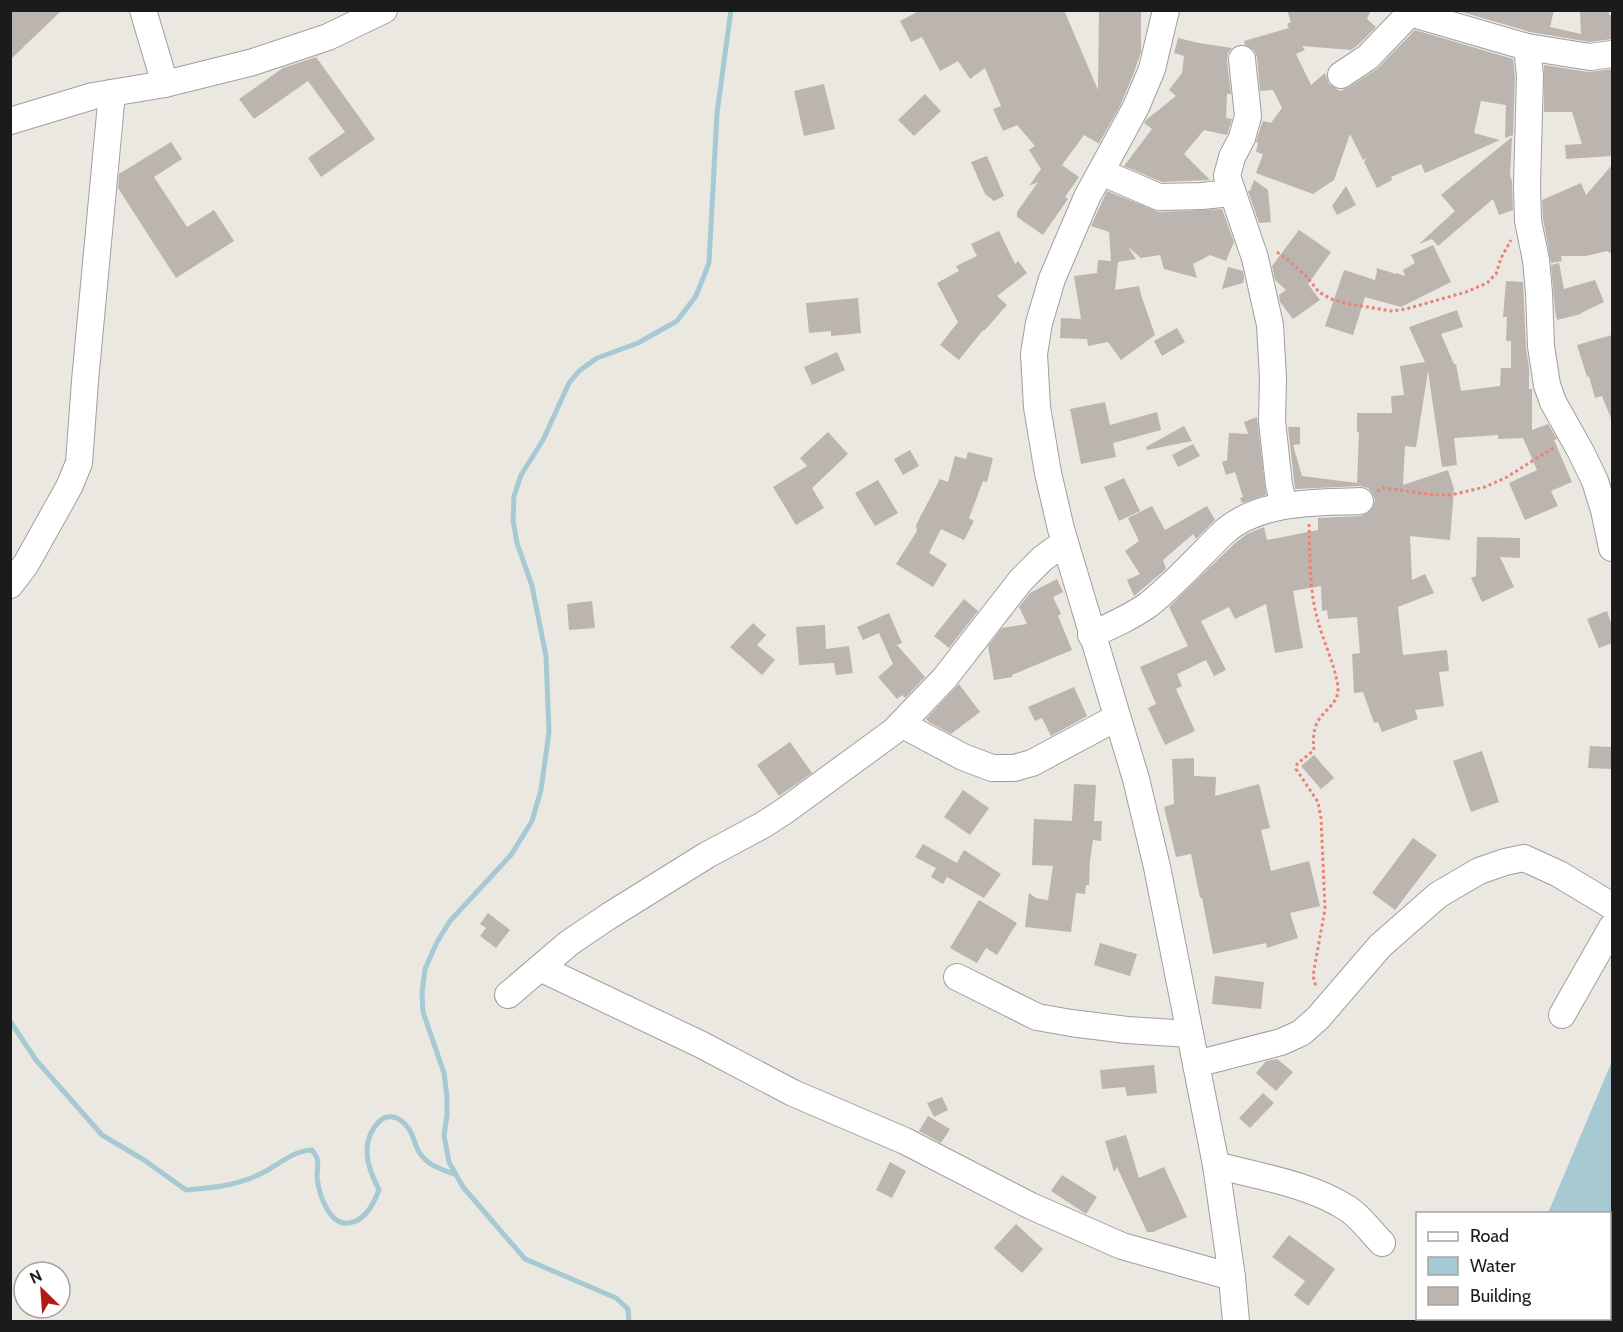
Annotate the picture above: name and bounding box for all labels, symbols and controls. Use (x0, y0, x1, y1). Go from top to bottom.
legend (1416, 1212, 1611, 1320)
text: Road (1470, 1225, 1509, 1247)
text: Water (1470, 1255, 1516, 1277)
north arrow (12, 1260, 72, 1320)
text: N (27, 1266, 45, 1288)
text: Building (1470, 1285, 1532, 1307)

